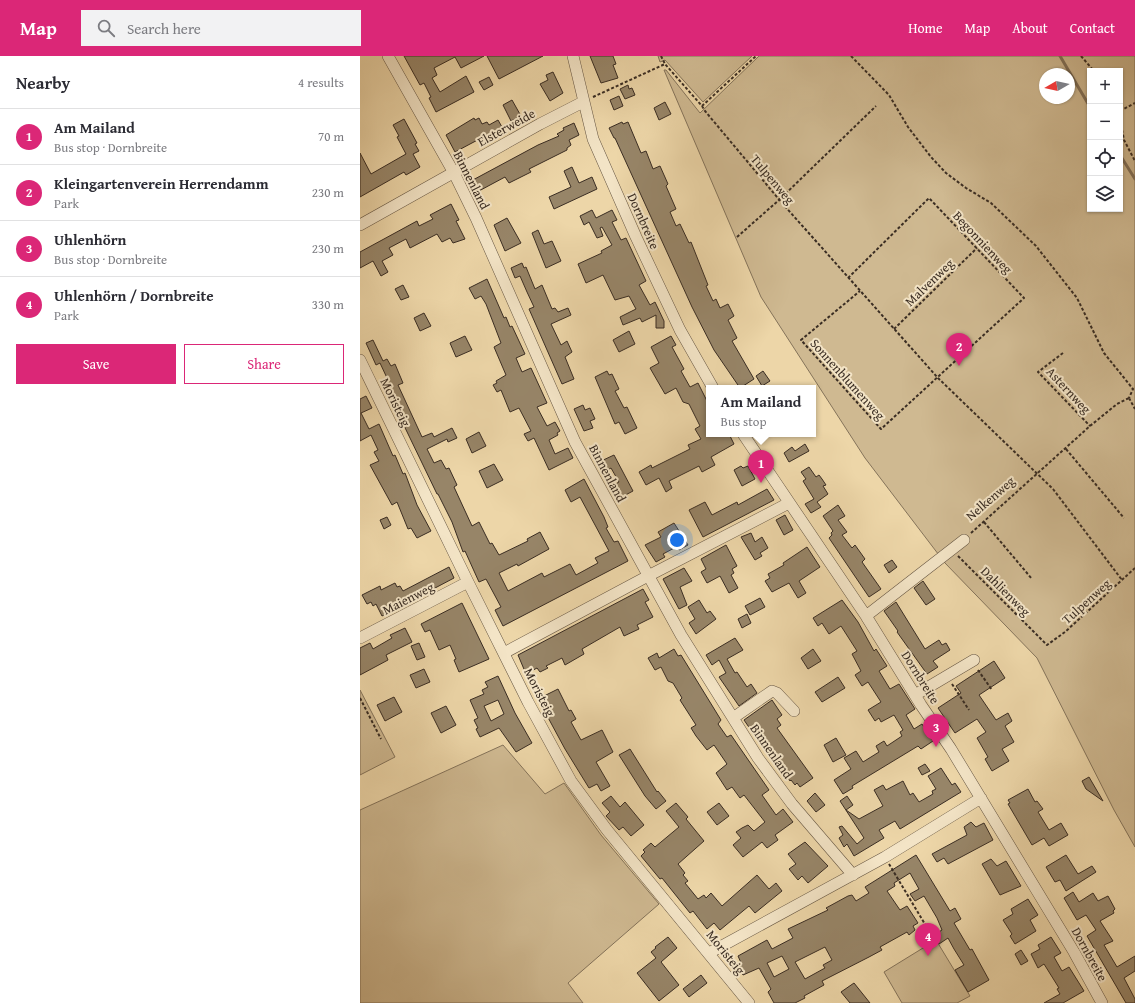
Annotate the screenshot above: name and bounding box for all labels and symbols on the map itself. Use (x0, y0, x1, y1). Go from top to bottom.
north arrow (1039, 68, 1075, 104)
street label: Elsterweide (474, 104, 538, 151)
street label: Binnenland (449, 148, 494, 213)
street label: Tulpenweg (746, 150, 799, 209)
street label: Dornbreite (623, 190, 664, 252)
street label: Begonnienweg (948, 207, 1017, 278)
street label: Malvenweg (901, 254, 958, 311)
pin: 2 (946, 333, 972, 366)
street label: Sonnenblumenweg (806, 334, 890, 425)
street label: Asternweg (1042, 363, 1096, 418)
street label: Moristeig (376, 375, 416, 430)
street label: Binnenland (584, 441, 631, 506)
pin: 1 (748, 450, 774, 483)
street label: Nelkenweg (962, 471, 1019, 525)
your location (667, 530, 687, 550)
street label: Dahlienweg (976, 562, 1035, 621)
street label: Tulpenweg (1058, 574, 1115, 628)
street label: Maienweg (379, 577, 438, 619)
street label: Dornbreite (897, 647, 944, 708)
street label: Moristeig (519, 665, 560, 720)
pin: 3 (923, 714, 949, 747)
street label: Binnenland (746, 720, 797, 783)
pin: 4 (915, 923, 941, 956)
street label: Dornbreite (1067, 924, 1112, 985)
street label: Moristeig (702, 926, 750, 979)

